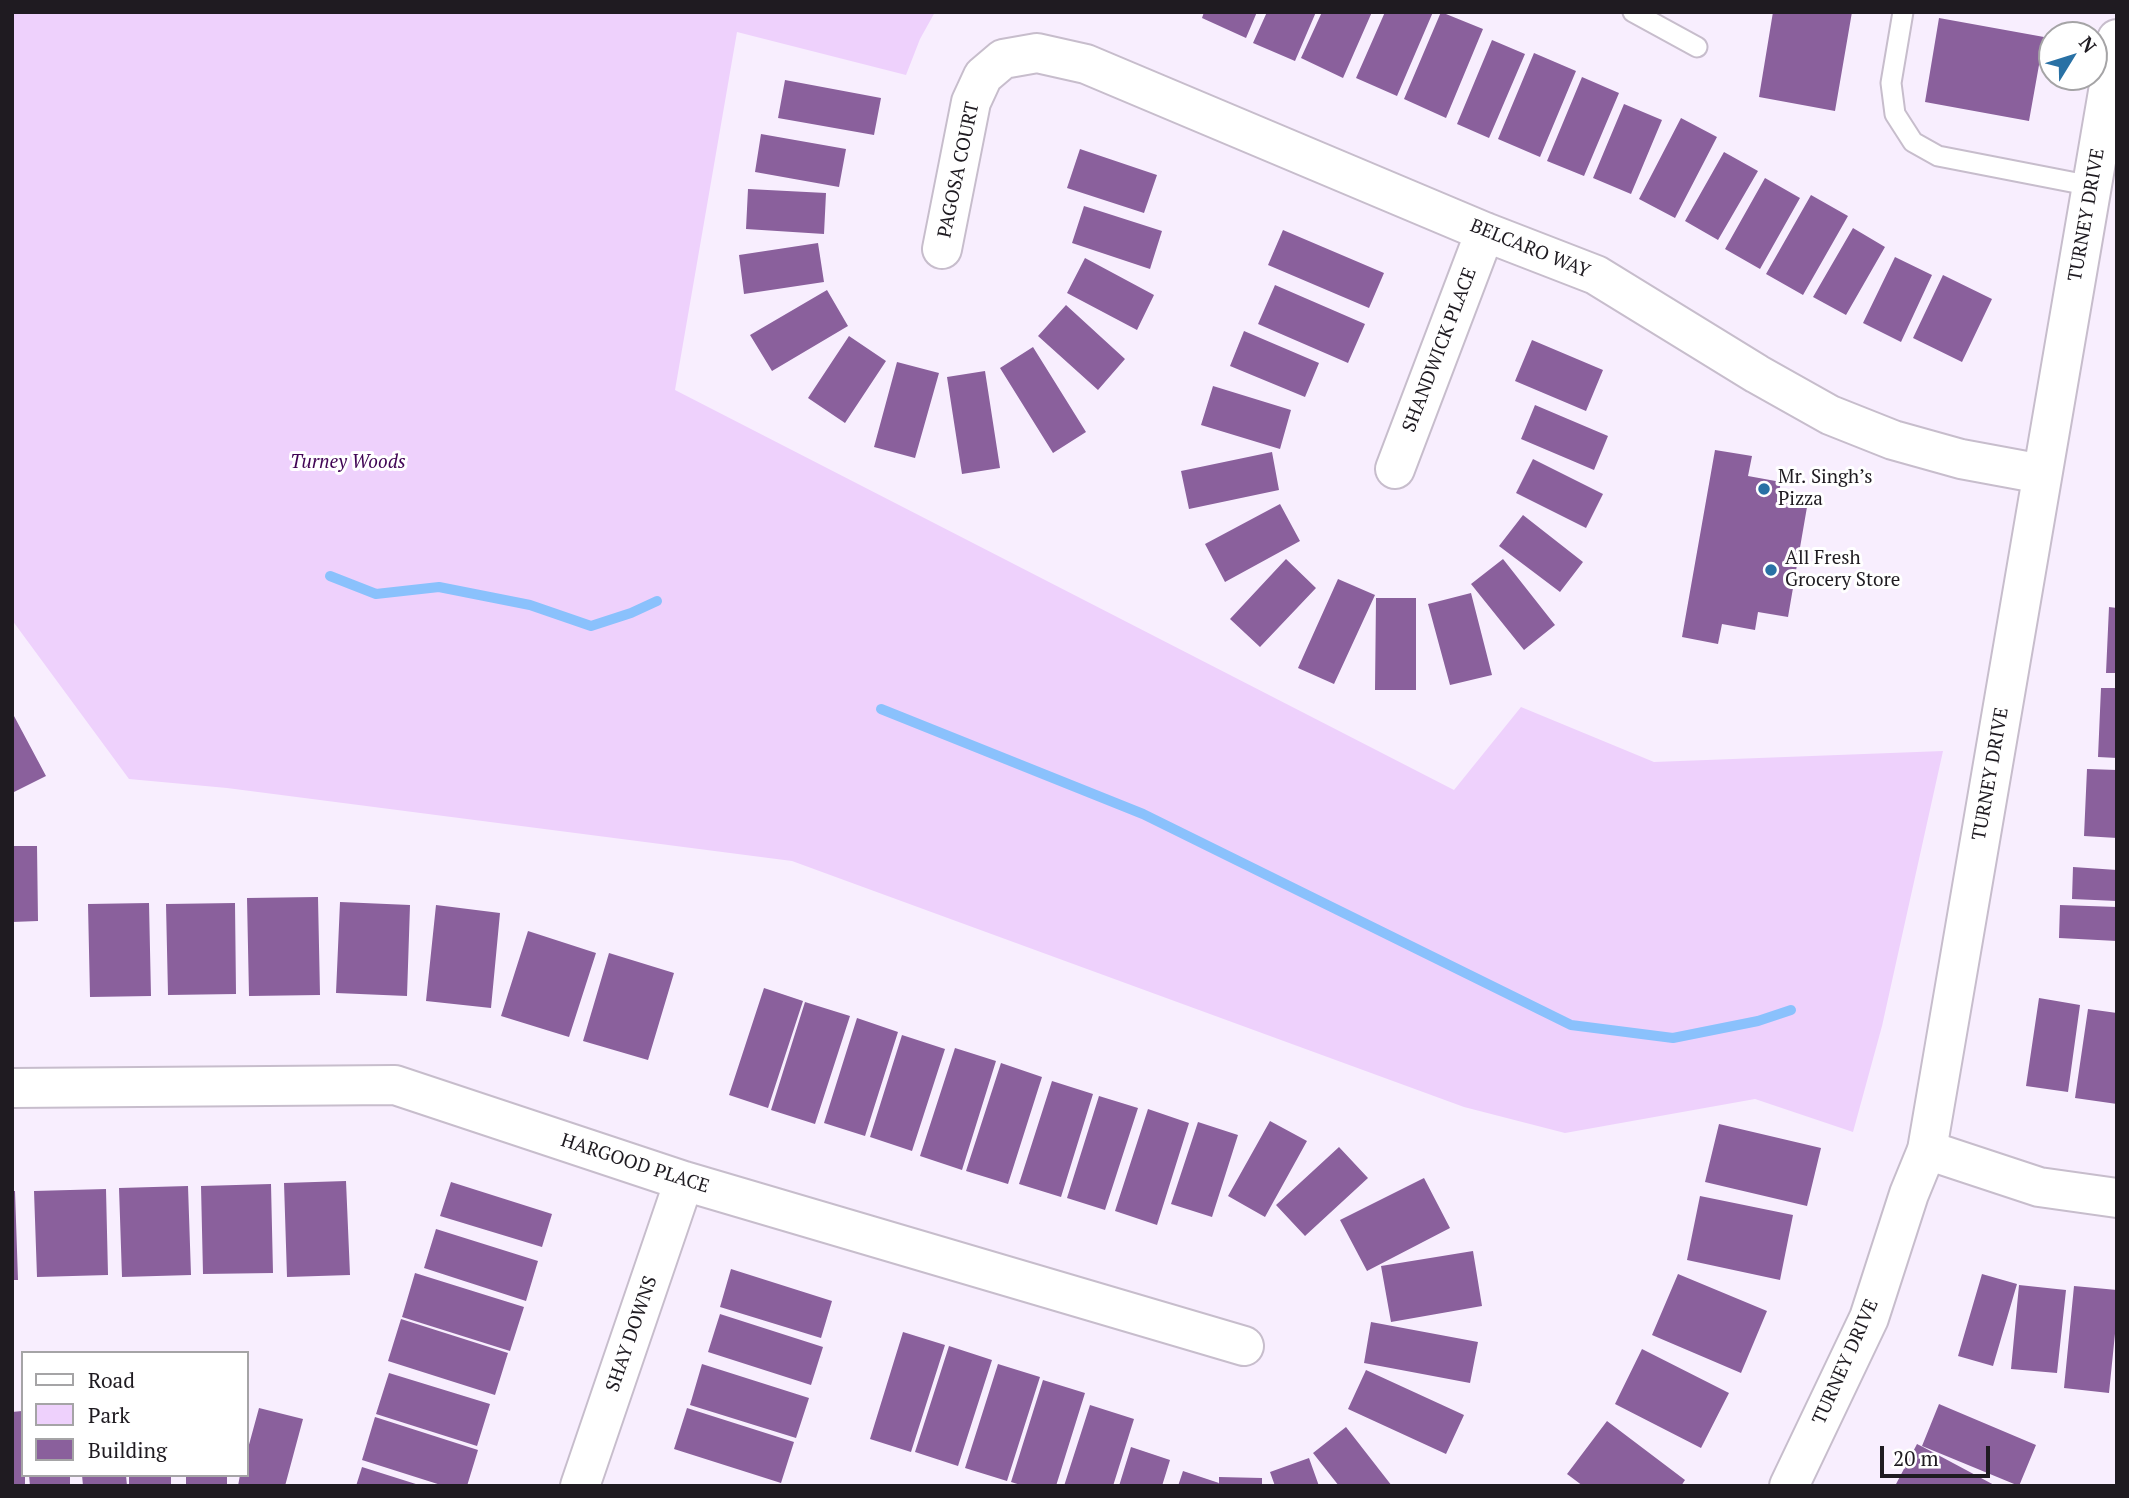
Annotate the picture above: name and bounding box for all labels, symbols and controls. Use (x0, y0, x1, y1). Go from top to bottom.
north arrow (2038, 21, 2108, 91)
text: N (2074, 31, 2103, 57)
street label: PAGOSA COURT (933, 100, 985, 240)
street label: TURNEY DRIVE (2064, 147, 2110, 283)
street label: BELCARO WAY (1467, 215, 1593, 283)
street label: SHANDWICK PLACE (1398, 265, 1482, 435)
park label: Turney Woods (290, 452, 406, 474)
place label: Mr. Singh’s Pizza (1778, 467, 1872, 511)
marker: Mr. Singh’s Pizza (1756, 481, 1772, 497)
place label: All Fresh Grocery Store (1785, 548, 1900, 592)
marker: All Fresh Grocery Store (1763, 562, 1779, 578)
street label: TURNEY DRIVE (1968, 706, 2014, 842)
street label: HARGOOD PLACE (558, 1129, 712, 1199)
street label: SHAY DOWNS (602, 1273, 662, 1395)
street label: TURNEY DRIVE (1808, 1296, 1884, 1428)
legend (21, 1351, 248, 1477)
text: Road (88, 1366, 135, 1394)
text: Park (88, 1401, 130, 1429)
scale bar (1884, 1432, 1994, 1476)
text: Building (88, 1436, 167, 1464)
text: 20 m (1893, 1444, 1939, 1472)

